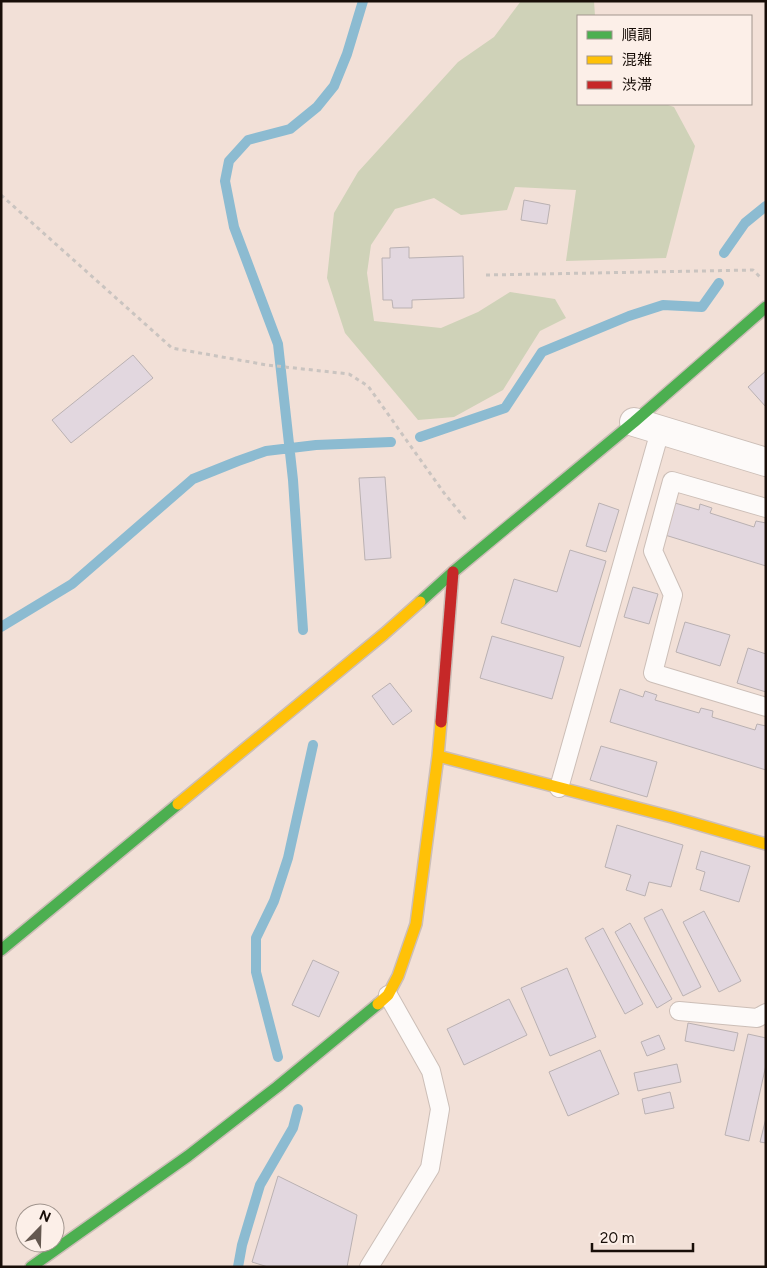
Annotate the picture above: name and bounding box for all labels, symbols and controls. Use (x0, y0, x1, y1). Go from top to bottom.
legend (577, 15, 752, 105)
text: 順調 (622, 26, 652, 44)
text: 混雑 (622, 51, 652, 69)
text: 渋滞 (622, 76, 652, 94)
north arrow (15, 1203, 65, 1253)
text: N (37, 1207, 53, 1226)
scale bar (592, 1220, 693, 1252)
text: 20 m (600, 1229, 634, 1247)

